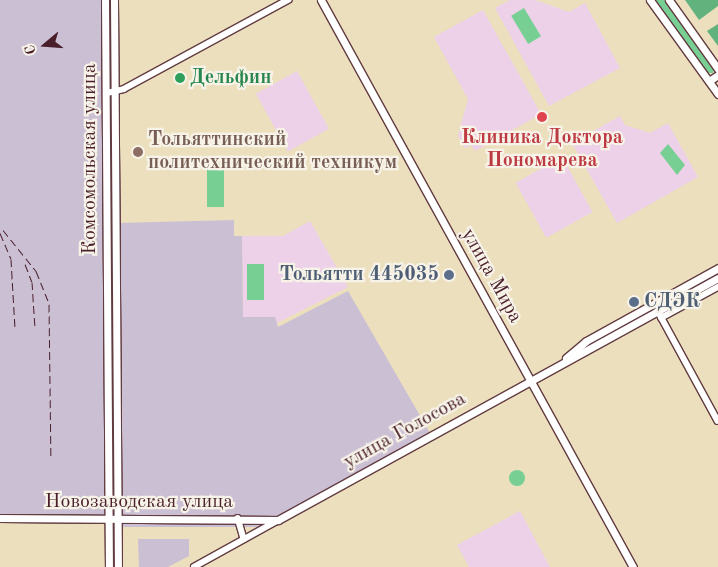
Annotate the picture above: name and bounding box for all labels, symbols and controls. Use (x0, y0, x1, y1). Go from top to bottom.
north arrow (20, 20, 70, 70)
text: С (23, 43, 39, 56)
street label: Комсомольская улица (78, 63, 102, 255)
place label: Дельфин (190, 66, 271, 90)
marker: Дельфин (174, 72, 186, 84)
marker: Клиника Доктора Пономарева (535, 110, 549, 124)
place label: Клиника Доктора Пономарева (461, 126, 623, 173)
place label: Тольяттинский политехнический техникум (148, 128, 397, 175)
marker: Тольяттинский политехнический техникум (132, 146, 144, 158)
street label: улица Мира (455, 224, 527, 328)
place label: Тольятти 445035 (279, 263, 439, 287)
marker: Тольятти 445035 (443, 269, 455, 281)
place label: СДЭК (644, 290, 700, 314)
marker: СДЭК (628, 296, 640, 308)
street label: улица Голосова (340, 387, 470, 475)
street label: Новозаводская улица (45, 490, 233, 514)

